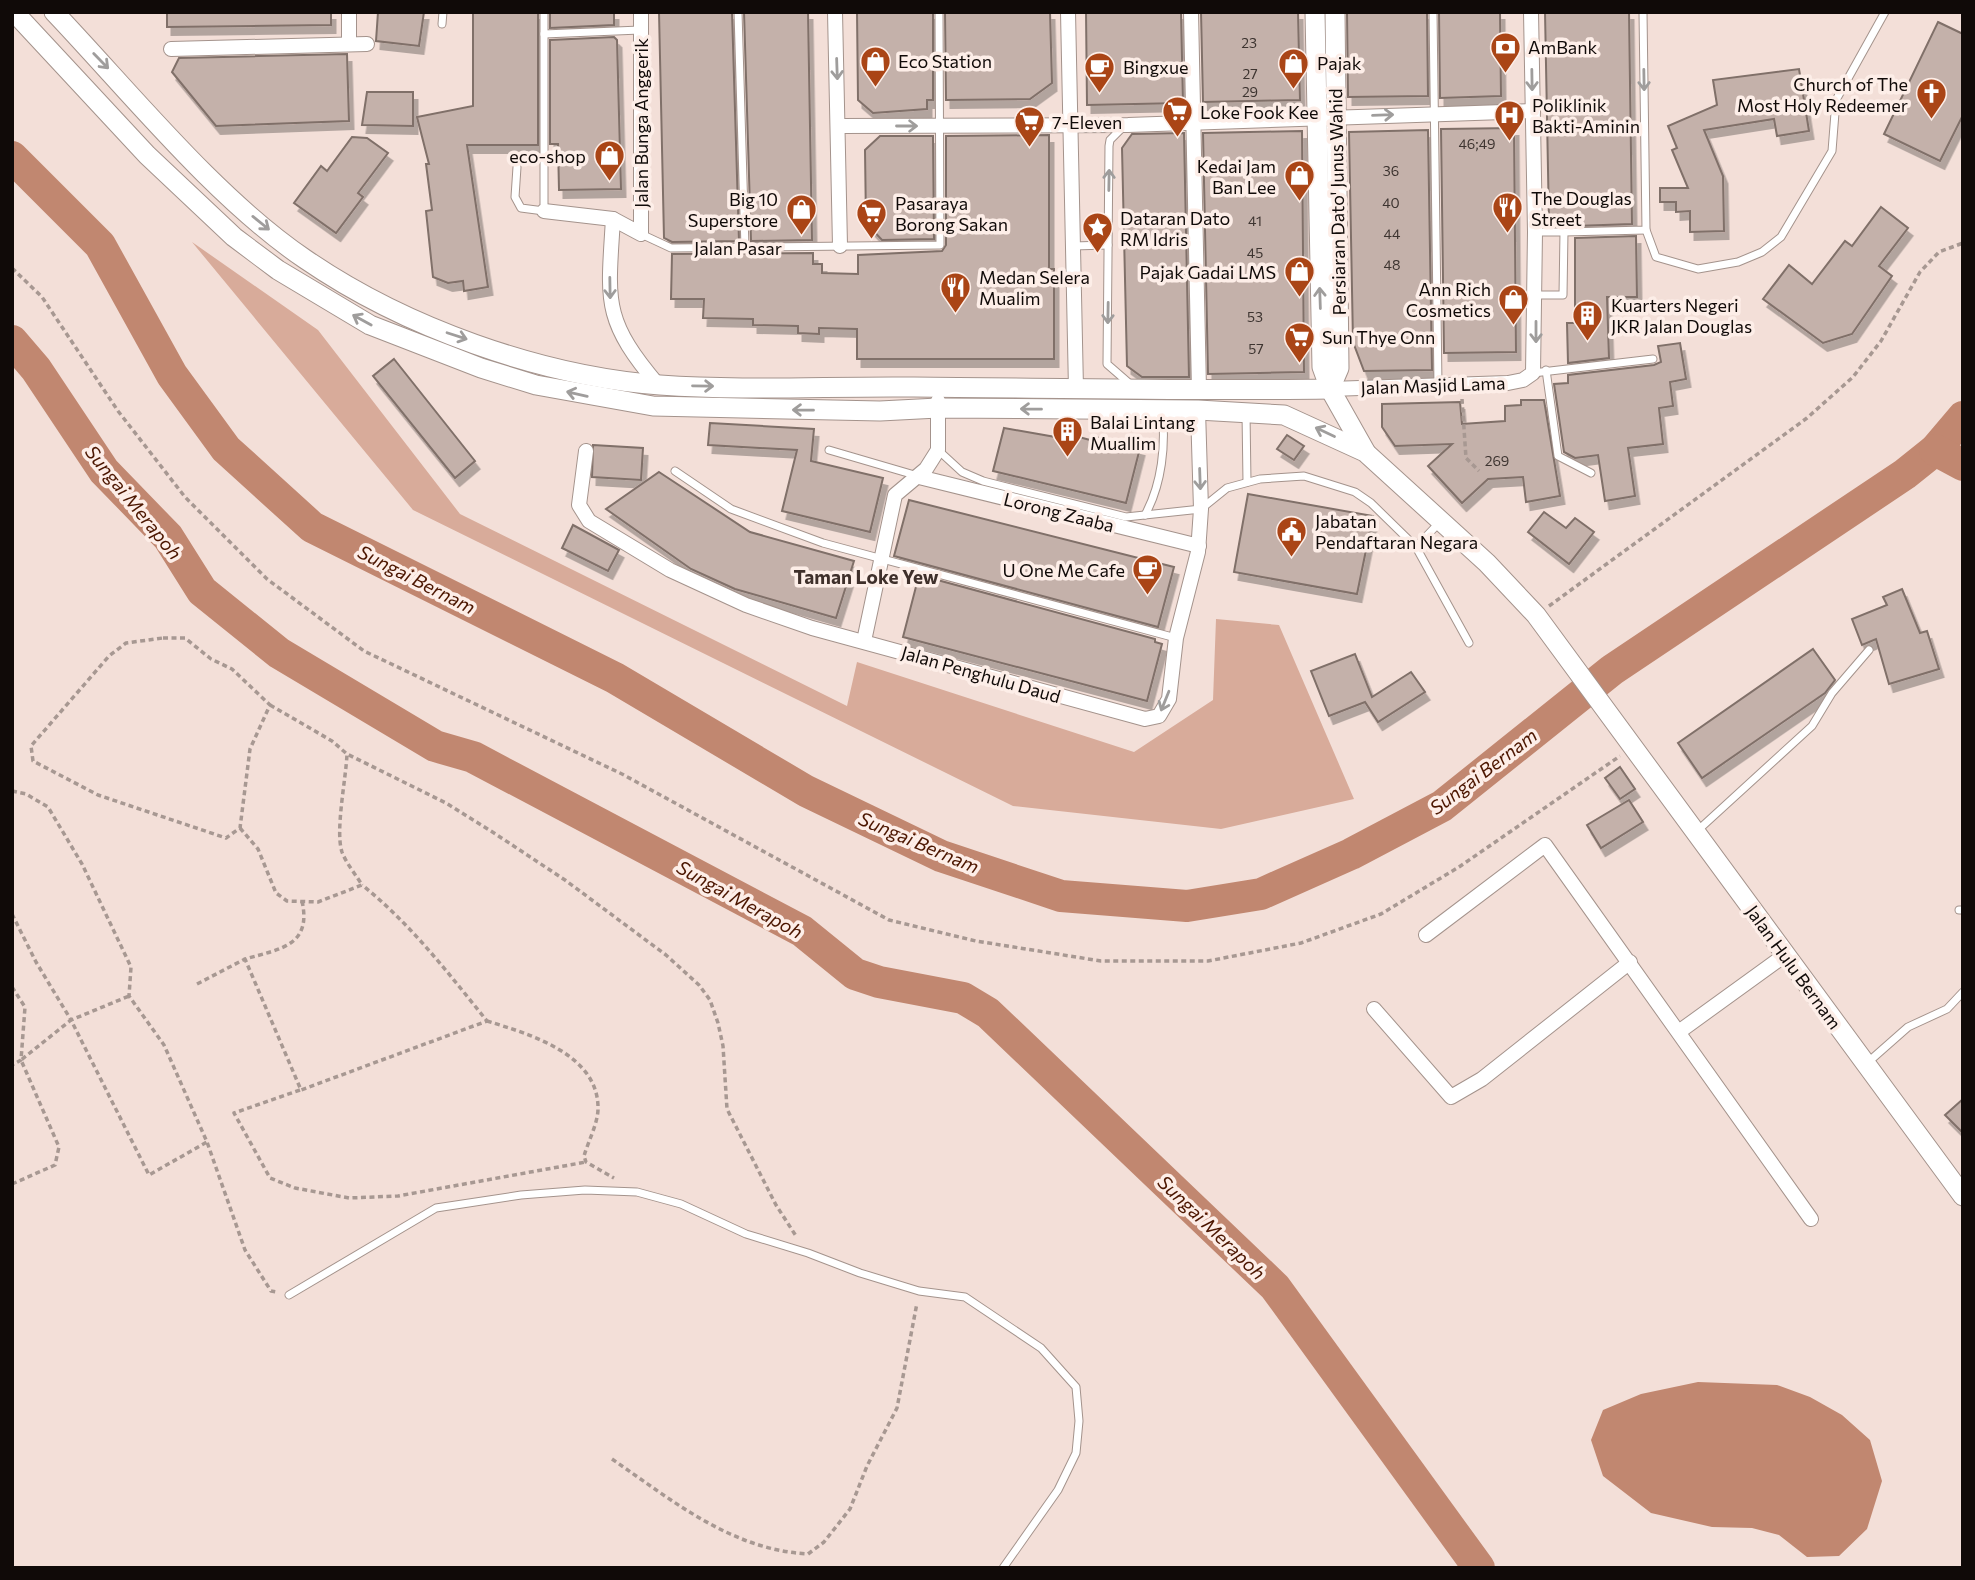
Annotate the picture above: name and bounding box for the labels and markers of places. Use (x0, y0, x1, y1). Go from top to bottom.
bank icon: AmBank (1488, 30, 1522, 74)
place label: AmBank (1528, 36, 1597, 58)
shop icon: Eco Station (858, 44, 892, 88)
shop icon: Pajak (1277, 46, 1311, 90)
place label: Eco Station (898, 50, 992, 72)
cafe icon: Bingxue (1083, 50, 1117, 94)
place label: Pajak (1317, 52, 1362, 74)
place label: Bingxue (1123, 56, 1188, 78)
place label: Church of The Most Holy Redeemer (1737, 73, 1908, 116)
church icon: Church of The Most Holy Redeemer (1914, 77, 1948, 121)
place label: Poliklinik Bakti-Aminin (1532, 94, 1640, 137)
supermarket icon: Loke Fook Kee (1160, 95, 1194, 139)
hospital icon: Poliklinik Bakti-Aminin (1492, 98, 1526, 142)
place label: Loke Fook Kee (1200, 101, 1318, 123)
supermarket icon: 7-Eleven (1012, 105, 1046, 149)
place label: 7-Eleven (1052, 111, 1122, 133)
shop icon: eco-shop (592, 139, 626, 183)
place label: eco-shop (509, 145, 586, 167)
place label: Kedai Jam Ban Lee (1197, 155, 1276, 198)
shop icon: Kedai Jam Ban Lee (1282, 159, 1316, 203)
place label: The Douglas Street (1531, 187, 1632, 230)
place label: Big 10 Superstore (688, 188, 778, 231)
restaurant icon: The Douglas Street (1491, 191, 1525, 235)
shop icon: Big 10 Superstore (784, 192, 818, 236)
place label: Pasaraya Borong Sakan (895, 192, 1008, 235)
supermarket icon: Pasaraya Borong Sakan (855, 196, 889, 240)
place label: Dataran Dato RM Idris (1120, 207, 1230, 250)
place icon: Dataran Dato RM Idris (1080, 211, 1114, 255)
shop icon: Pajak Gadai LMS (1282, 255, 1316, 299)
place label: Pajak Gadai LMS (1139, 261, 1276, 283)
place label: Medan Selera Mualim (979, 266, 1090, 309)
restaurant icon: Medan Selera Mualim (939, 270, 973, 314)
place label: Ann Rich Cosmetics (1406, 278, 1491, 321)
shop icon: Ann Rich Cosmetics (1497, 282, 1531, 326)
place label: Kuarters Negeri JKR Jalan Douglas (1611, 294, 1752, 337)
building icon: Kuarters Negeri JKR Jalan Douglas (1571, 298, 1605, 342)
supermarket icon: Sun Thye Onn (1282, 320, 1316, 364)
place label: Sun Thye Onn (1322, 326, 1435, 348)
place label: Balai Lintang Muallim (1090, 411, 1195, 454)
building icon: Balai Lintang Muallim (1050, 415, 1084, 459)
place label: Jabatan Pendaftaran Negara (1315, 510, 1478, 553)
public building icon: Jabatan Pendaftaran Negara (1275, 514, 1309, 558)
cafe icon: U One Me Cafe (1131, 553, 1165, 597)
place label: U One Me Cafe (1002, 559, 1125, 581)

